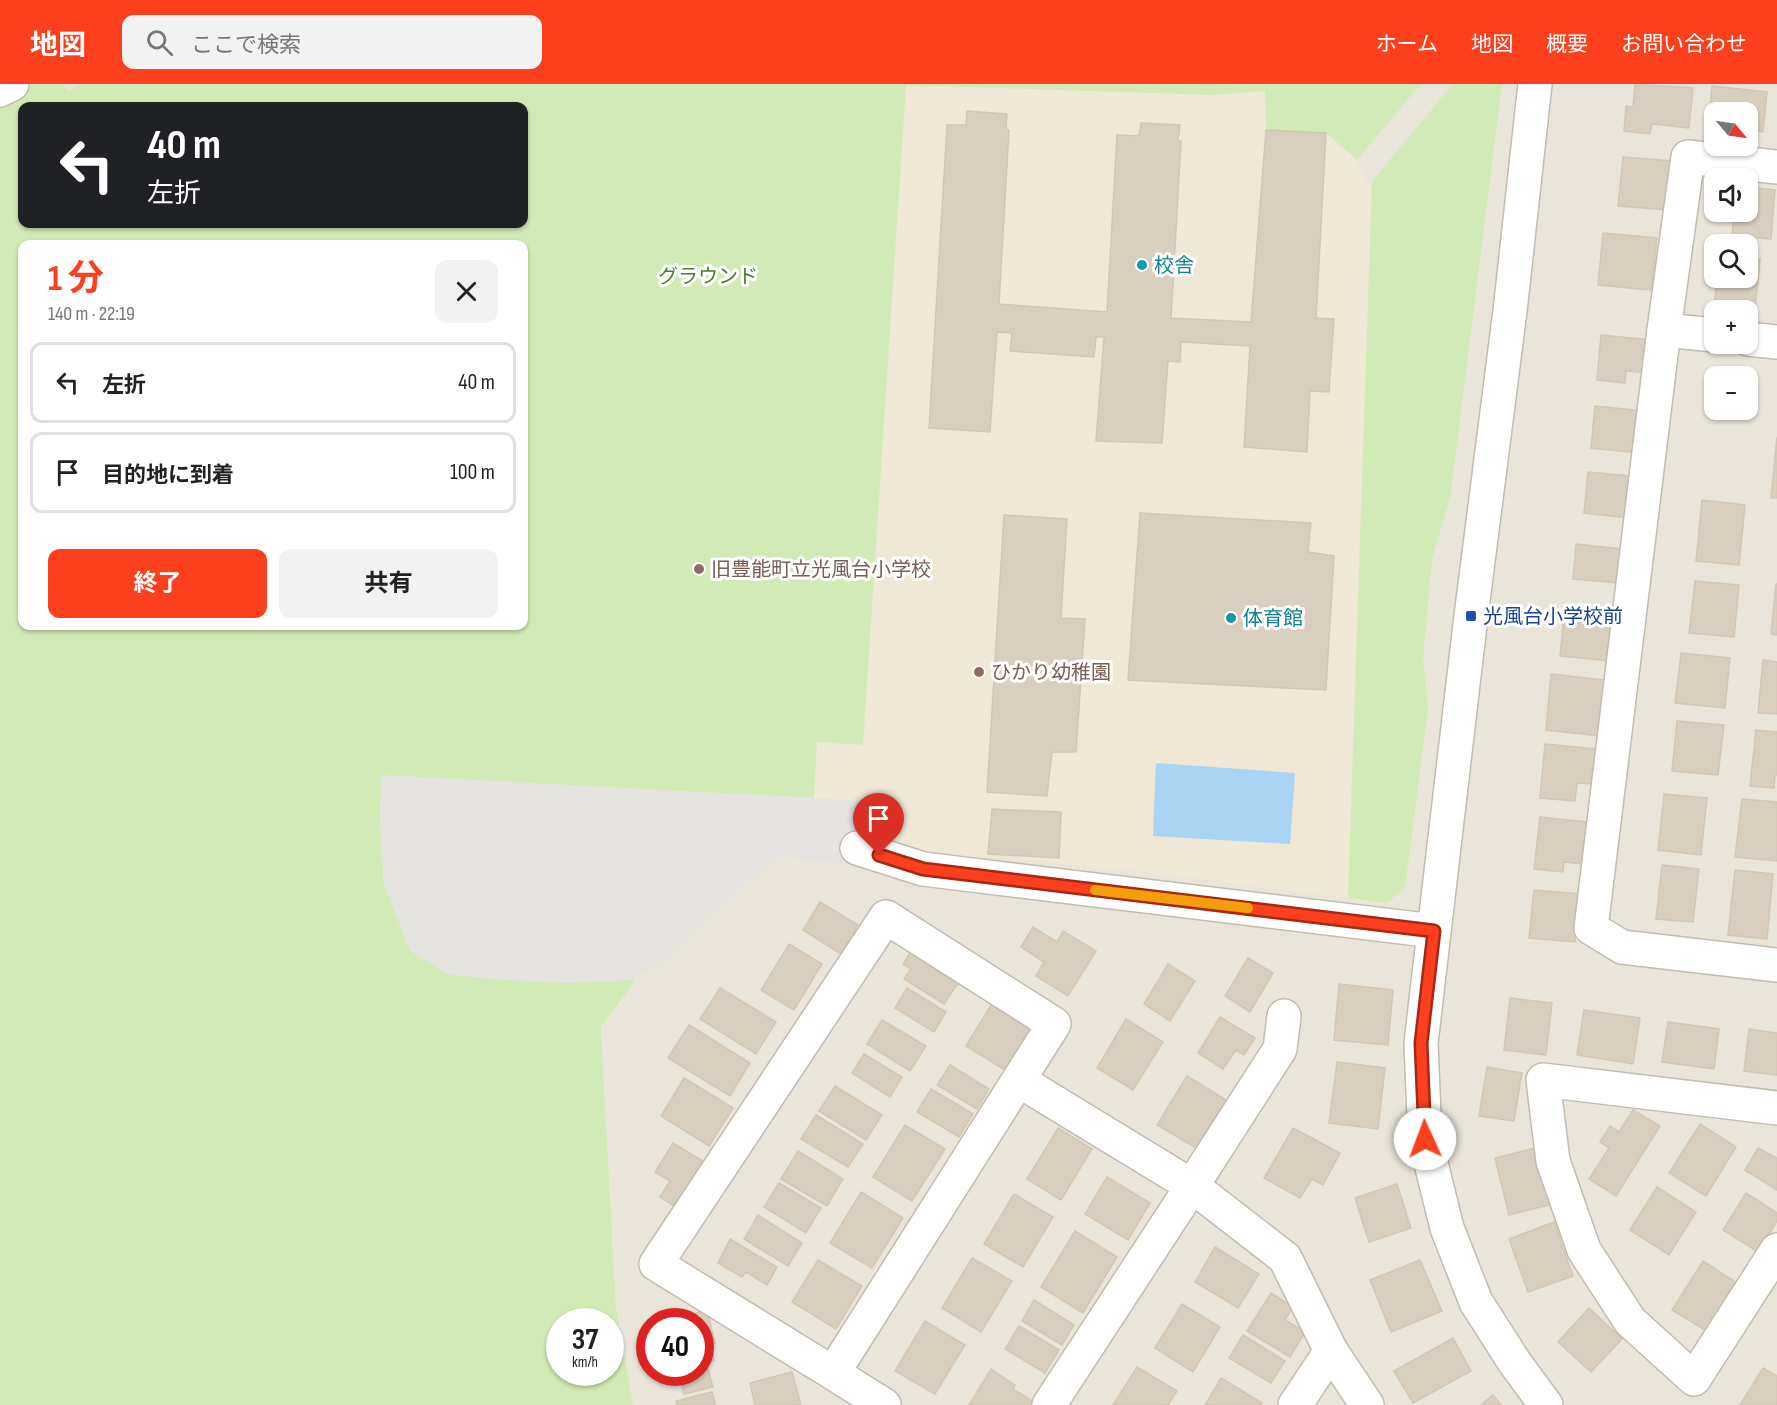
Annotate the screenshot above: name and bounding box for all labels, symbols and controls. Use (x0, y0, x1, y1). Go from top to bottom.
search box (122, 15, 542, 69)
icon: search (143, 26, 176, 59)
text: 地図 (30, 29, 86, 62)
text: ここで検索 (191, 32, 301, 59)
text: ホーム (1376, 32, 1438, 57)
text: 地図 (1471, 32, 1513, 57)
text: 概要 (1546, 32, 1588, 57)
text: お問い合わせ (1621, 32, 1747, 57)
north arrow (1704, 102, 1758, 156)
map controls (1704, 102, 1758, 420)
text: 40 m (147, 120, 221, 171)
icon: left (48, 126, 126, 204)
button: sound (1704, 168, 1758, 222)
text: 左折 (147, 178, 201, 210)
button: search (1704, 234, 1758, 288)
place label: 校舎 (1154, 254, 1194, 278)
text: 1 分 (48, 258, 104, 301)
marker: 校舎 (1135, 258, 1149, 272)
button: close (435, 260, 498, 323)
park label: グラウンド (658, 265, 758, 289)
button: + (1704, 300, 1758, 354)
text: 140 m · 22:19 (48, 302, 135, 326)
icon: left (51, 366, 84, 399)
button: − (1704, 366, 1758, 420)
text: 40 m (458, 369, 495, 396)
text: 左折 (102, 372, 146, 399)
icon: arrive (51, 456, 84, 489)
text: 100 m (450, 459, 495, 486)
text: 目的地に到着 (102, 462, 234, 489)
button: 終了 (48, 549, 267, 618)
button: 共有 (279, 549, 498, 618)
place label: 旧豊能町立光風台小学校 (711, 558, 931, 582)
marker: 旧豊能町立光風台小学校 (692, 562, 706, 576)
place label: 光風台小学校前 (1483, 605, 1623, 629)
place label: 体育館 (1243, 607, 1303, 631)
marker: 光風台小学校前 (1464, 609, 1478, 623)
marker: 体育館 (1224, 611, 1238, 625)
place label: ひかり幼稚園 (991, 661, 1111, 685)
marker: ひかり幼稚園 (972, 665, 986, 679)
pin (853, 793, 904, 855)
icon: arrive (862, 802, 895, 835)
position arrow (1393, 1107, 1457, 1171)
speed limit sign: 40 (636, 1308, 714, 1386)
text: 37 (572, 1322, 598, 1358)
text: km/h (572, 1353, 598, 1372)

